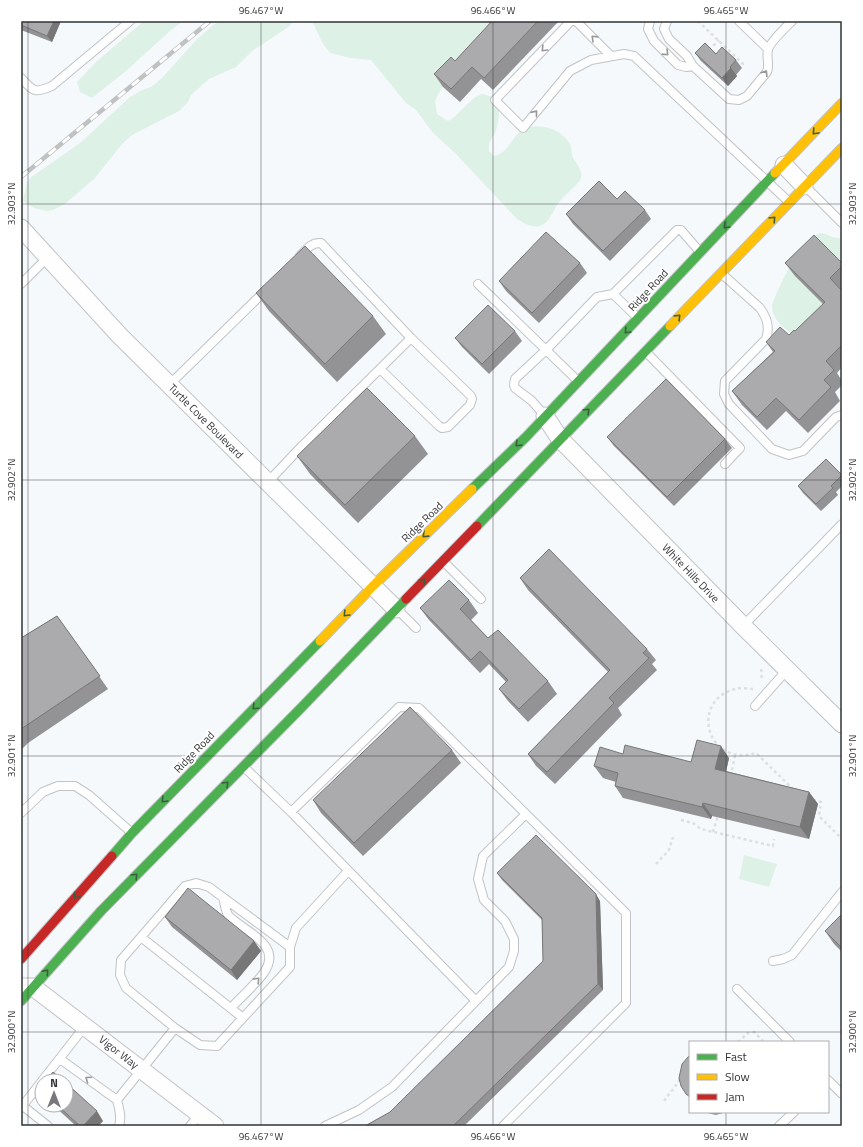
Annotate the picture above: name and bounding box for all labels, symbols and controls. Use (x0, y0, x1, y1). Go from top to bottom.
text: 96.467°W (239, 3, 283, 18)
text: 96.466°W (471, 3, 515, 18)
text: 96.465°W (704, 3, 748, 18)
one-way arrow (591, 36, 599, 43)
one-way arrow (541, 44, 549, 52)
one-way arrow (661, 48, 669, 56)
one-way arrow (760, 70, 768, 77)
one-way arrow (531, 110, 538, 118)
one-way arrow (813, 127, 820, 134)
text: 32.903°N (4, 183, 19, 225)
text: 32.903°N (845, 183, 860, 225)
one-way arrow (768, 216, 775, 224)
one-way arrow (723, 221, 731, 229)
street label: Ridge Road (624, 265, 672, 315)
one-way arrow (673, 314, 680, 322)
one-way arrow (624, 326, 632, 334)
street label: Turtle Cove Boulevard (165, 380, 247, 462)
one-way arrow (583, 408, 590, 416)
one-way arrow (515, 439, 523, 447)
text: 32.902°N (4, 459, 19, 501)
text: 32.902°N (845, 459, 860, 501)
street label: Ridge Road (398, 498, 447, 546)
one-way arrow (422, 530, 430, 538)
street label: White Hills Drive (659, 540, 724, 606)
one-way arrow (418, 578, 426, 586)
one-way arrow (343, 609, 351, 617)
one-way arrow (252, 702, 260, 710)
street label: Ridge Road (170, 727, 218, 776)
text: 32.901°N (4, 735, 19, 777)
text: 32.901°N (845, 735, 860, 777)
one-way arrow (221, 781, 229, 789)
one-way arrow (161, 795, 169, 803)
one-way arrow (130, 873, 137, 881)
one-way arrow (74, 891, 81, 899)
one-way arrow (42, 969, 49, 976)
one-way arrow (253, 977, 260, 984)
text: 32.900°N (4, 1011, 19, 1053)
text: 32.900°N (845, 1011, 860, 1053)
street label: Vigor Way (96, 1031, 143, 1073)
legend (689, 1041, 829, 1113)
text: Fast (725, 1047, 748, 1066)
text: Slow (725, 1067, 750, 1086)
north arrow (34, 1073, 74, 1113)
text: N (50, 1075, 58, 1091)
one-way arrow (86, 1077, 93, 1084)
text: Jam (725, 1087, 745, 1106)
text: 96.467°W (239, 1129, 283, 1144)
text: 96.466°W (471, 1129, 515, 1144)
text: 96.465°W (704, 1129, 748, 1144)

